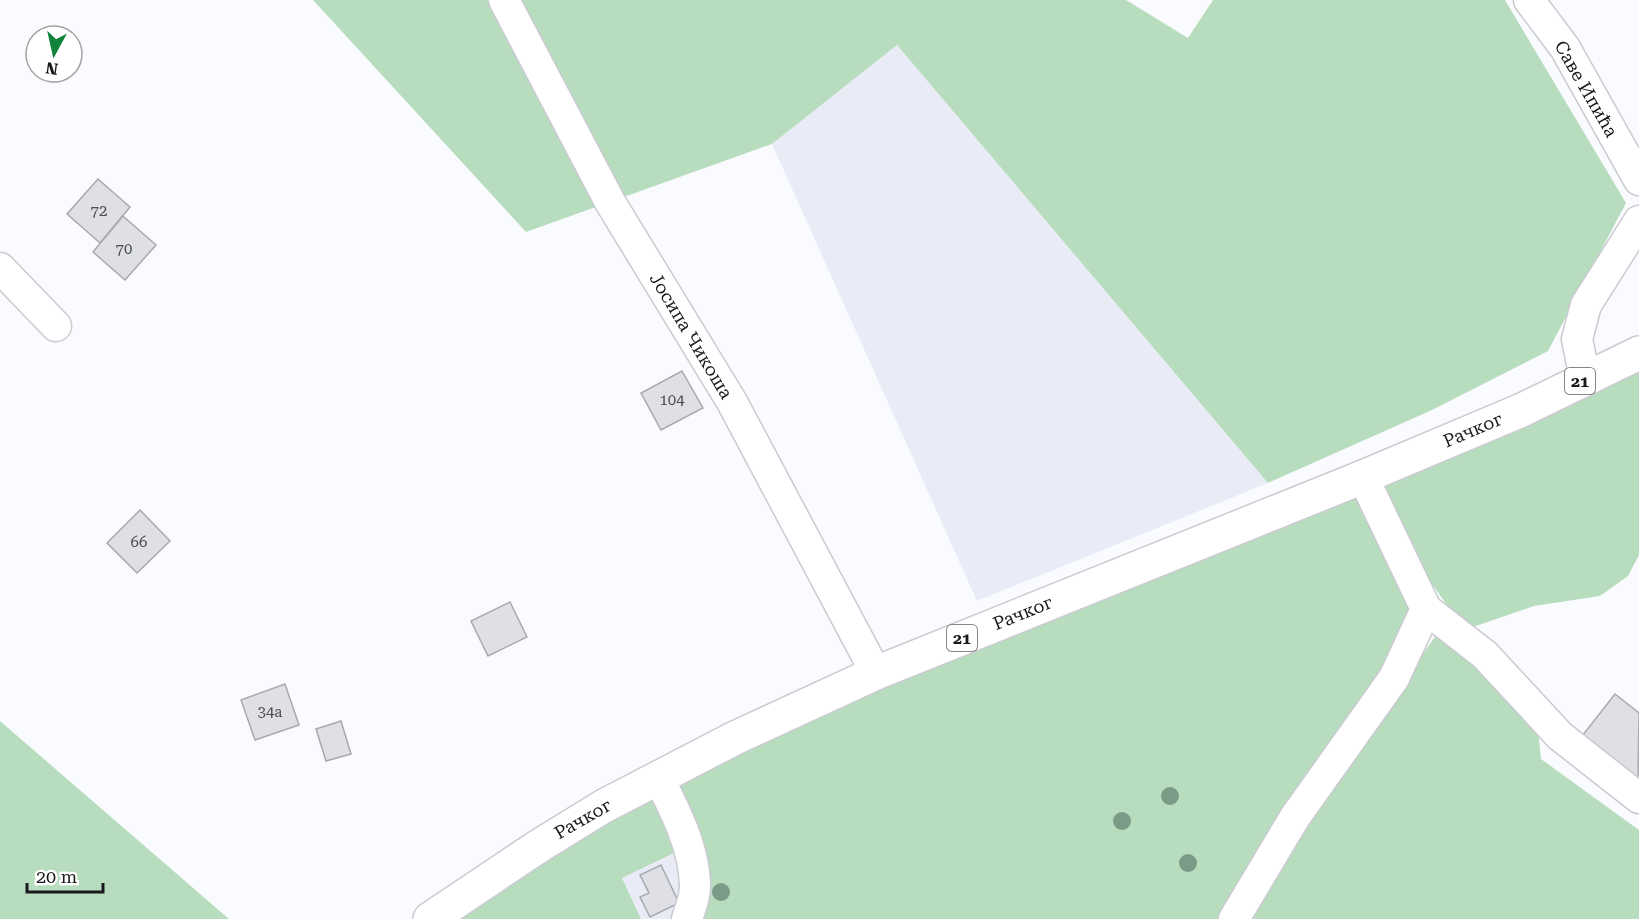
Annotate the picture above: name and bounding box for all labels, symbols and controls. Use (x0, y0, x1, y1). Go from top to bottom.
north arrow (24, 24, 84, 84)
street label: Саве Ипића (1550, 37, 1623, 141)
text: N (45, 58, 59, 79)
house number: 72 (91, 202, 107, 220)
house number: 70 (116, 240, 132, 258)
street label: Јосипа Чикоша (646, 269, 737, 403)
road number: 21 (1565, 368, 1595, 394)
house number: 104 (659, 391, 685, 409)
street label: Рачког (1440, 408, 1506, 451)
house number: 66 (131, 533, 147, 551)
street label: Рачког (990, 591, 1056, 634)
road number: 21 (947, 625, 977, 651)
house number: 34a (258, 703, 282, 721)
street label: Рачког (550, 794, 615, 843)
scale bar (27, 856, 104, 894)
text: 20 m (36, 866, 77, 887)

